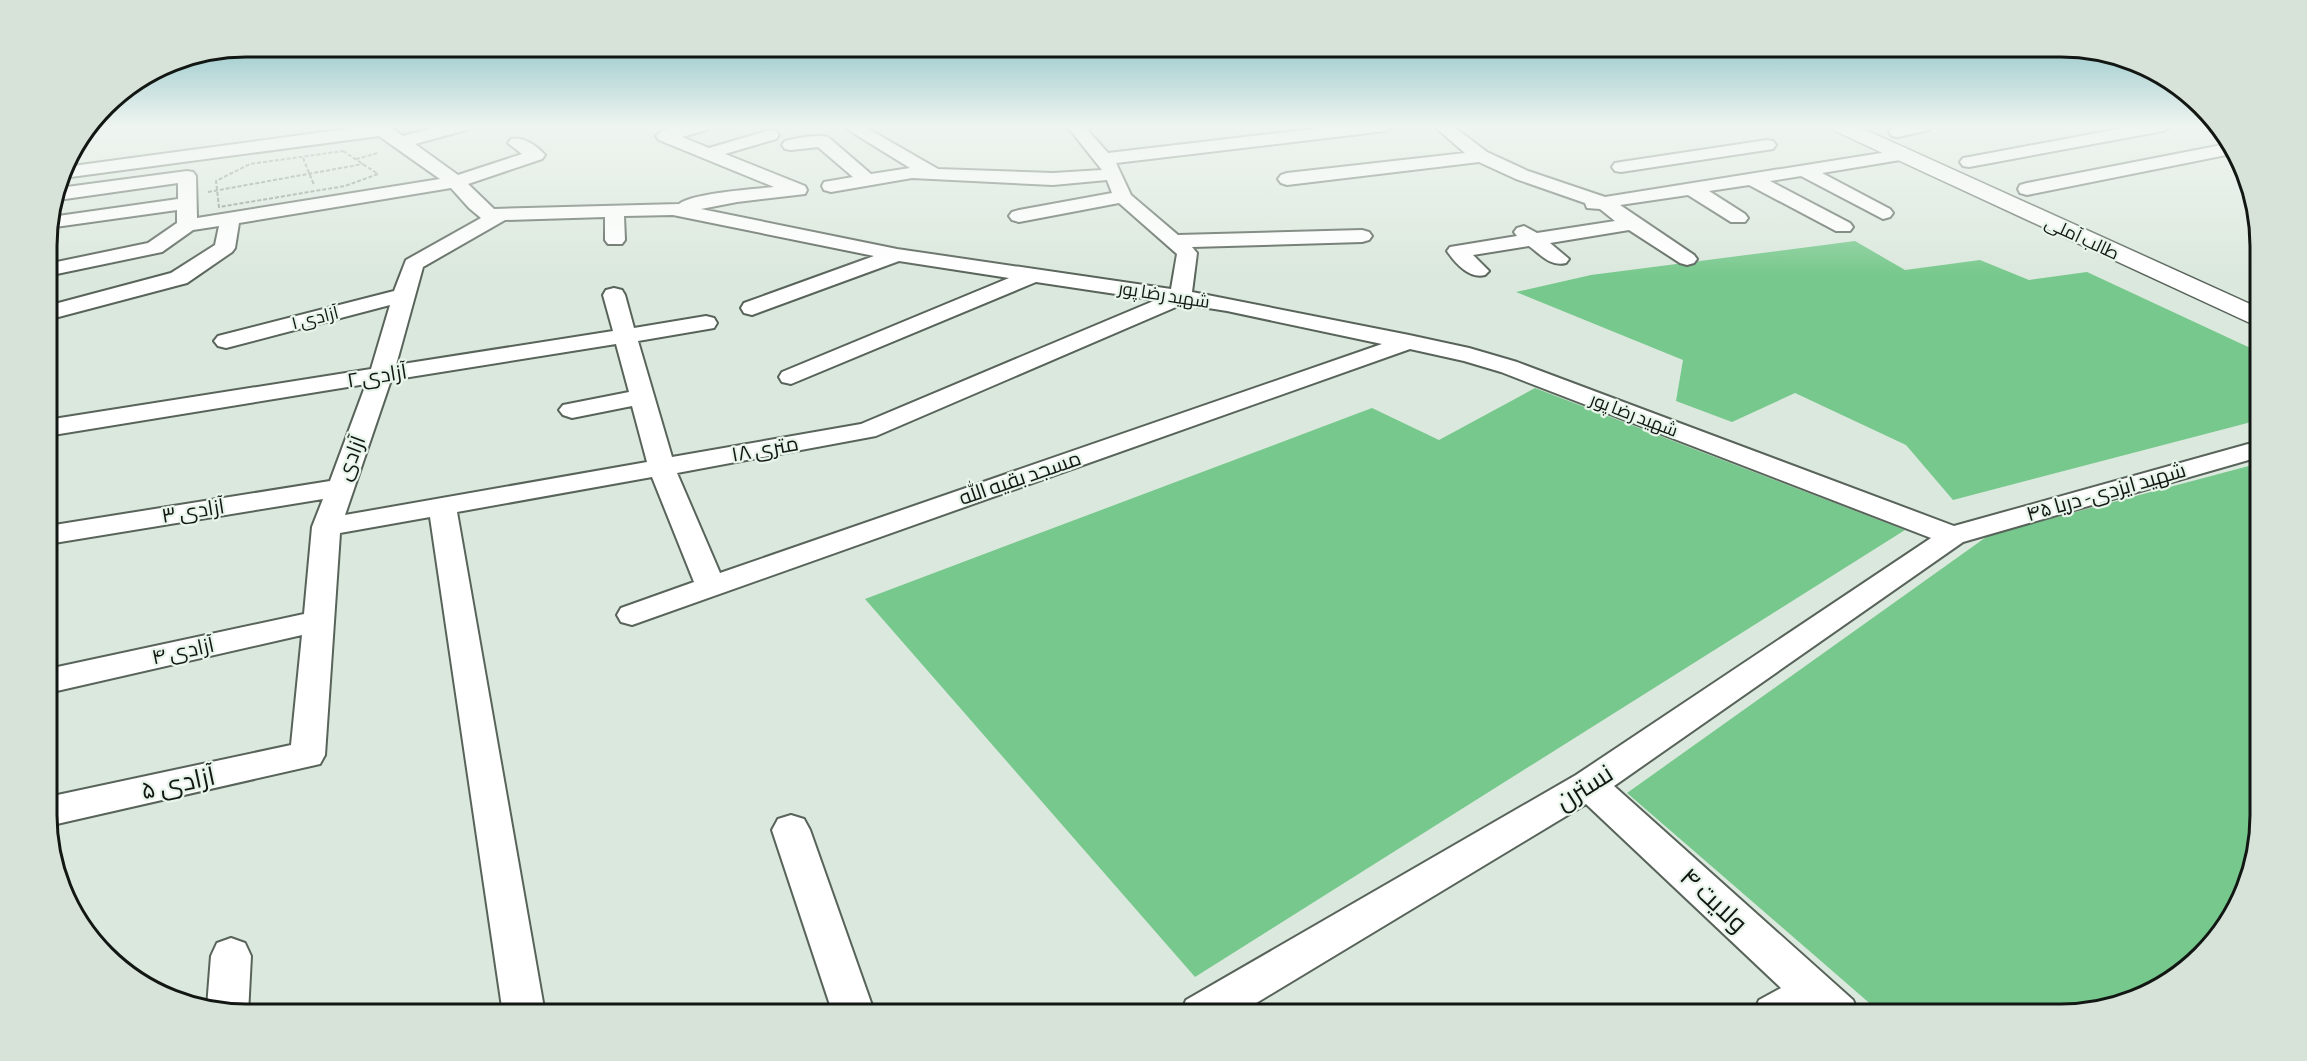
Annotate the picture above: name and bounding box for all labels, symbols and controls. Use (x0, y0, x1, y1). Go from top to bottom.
street label: طالب آملی (2041, 212, 2122, 265)
street label: شهید رضا پور (1116, 279, 1211, 314)
street label: آزادی ۱ (289, 302, 341, 334)
street label: آزادی ۲ (345, 359, 409, 394)
street label: شهید رضا پور (1586, 390, 1680, 443)
street label: آزادی (332, 432, 371, 484)
street label: ۱۸ متری (730, 433, 801, 468)
street label: مسجد بقیه الله (955, 444, 1084, 509)
street label: شهید ایزدی- دریا ۴۵ (2024, 460, 2189, 527)
street label: آزادی ۳ (160, 494, 227, 529)
street label: آزادی ۴ (150, 633, 217, 670)
street label: نسترن (1551, 760, 1618, 816)
street label: آزادی ۵ (138, 761, 218, 805)
street label: ولایت ۴ (1674, 864, 1752, 938)

